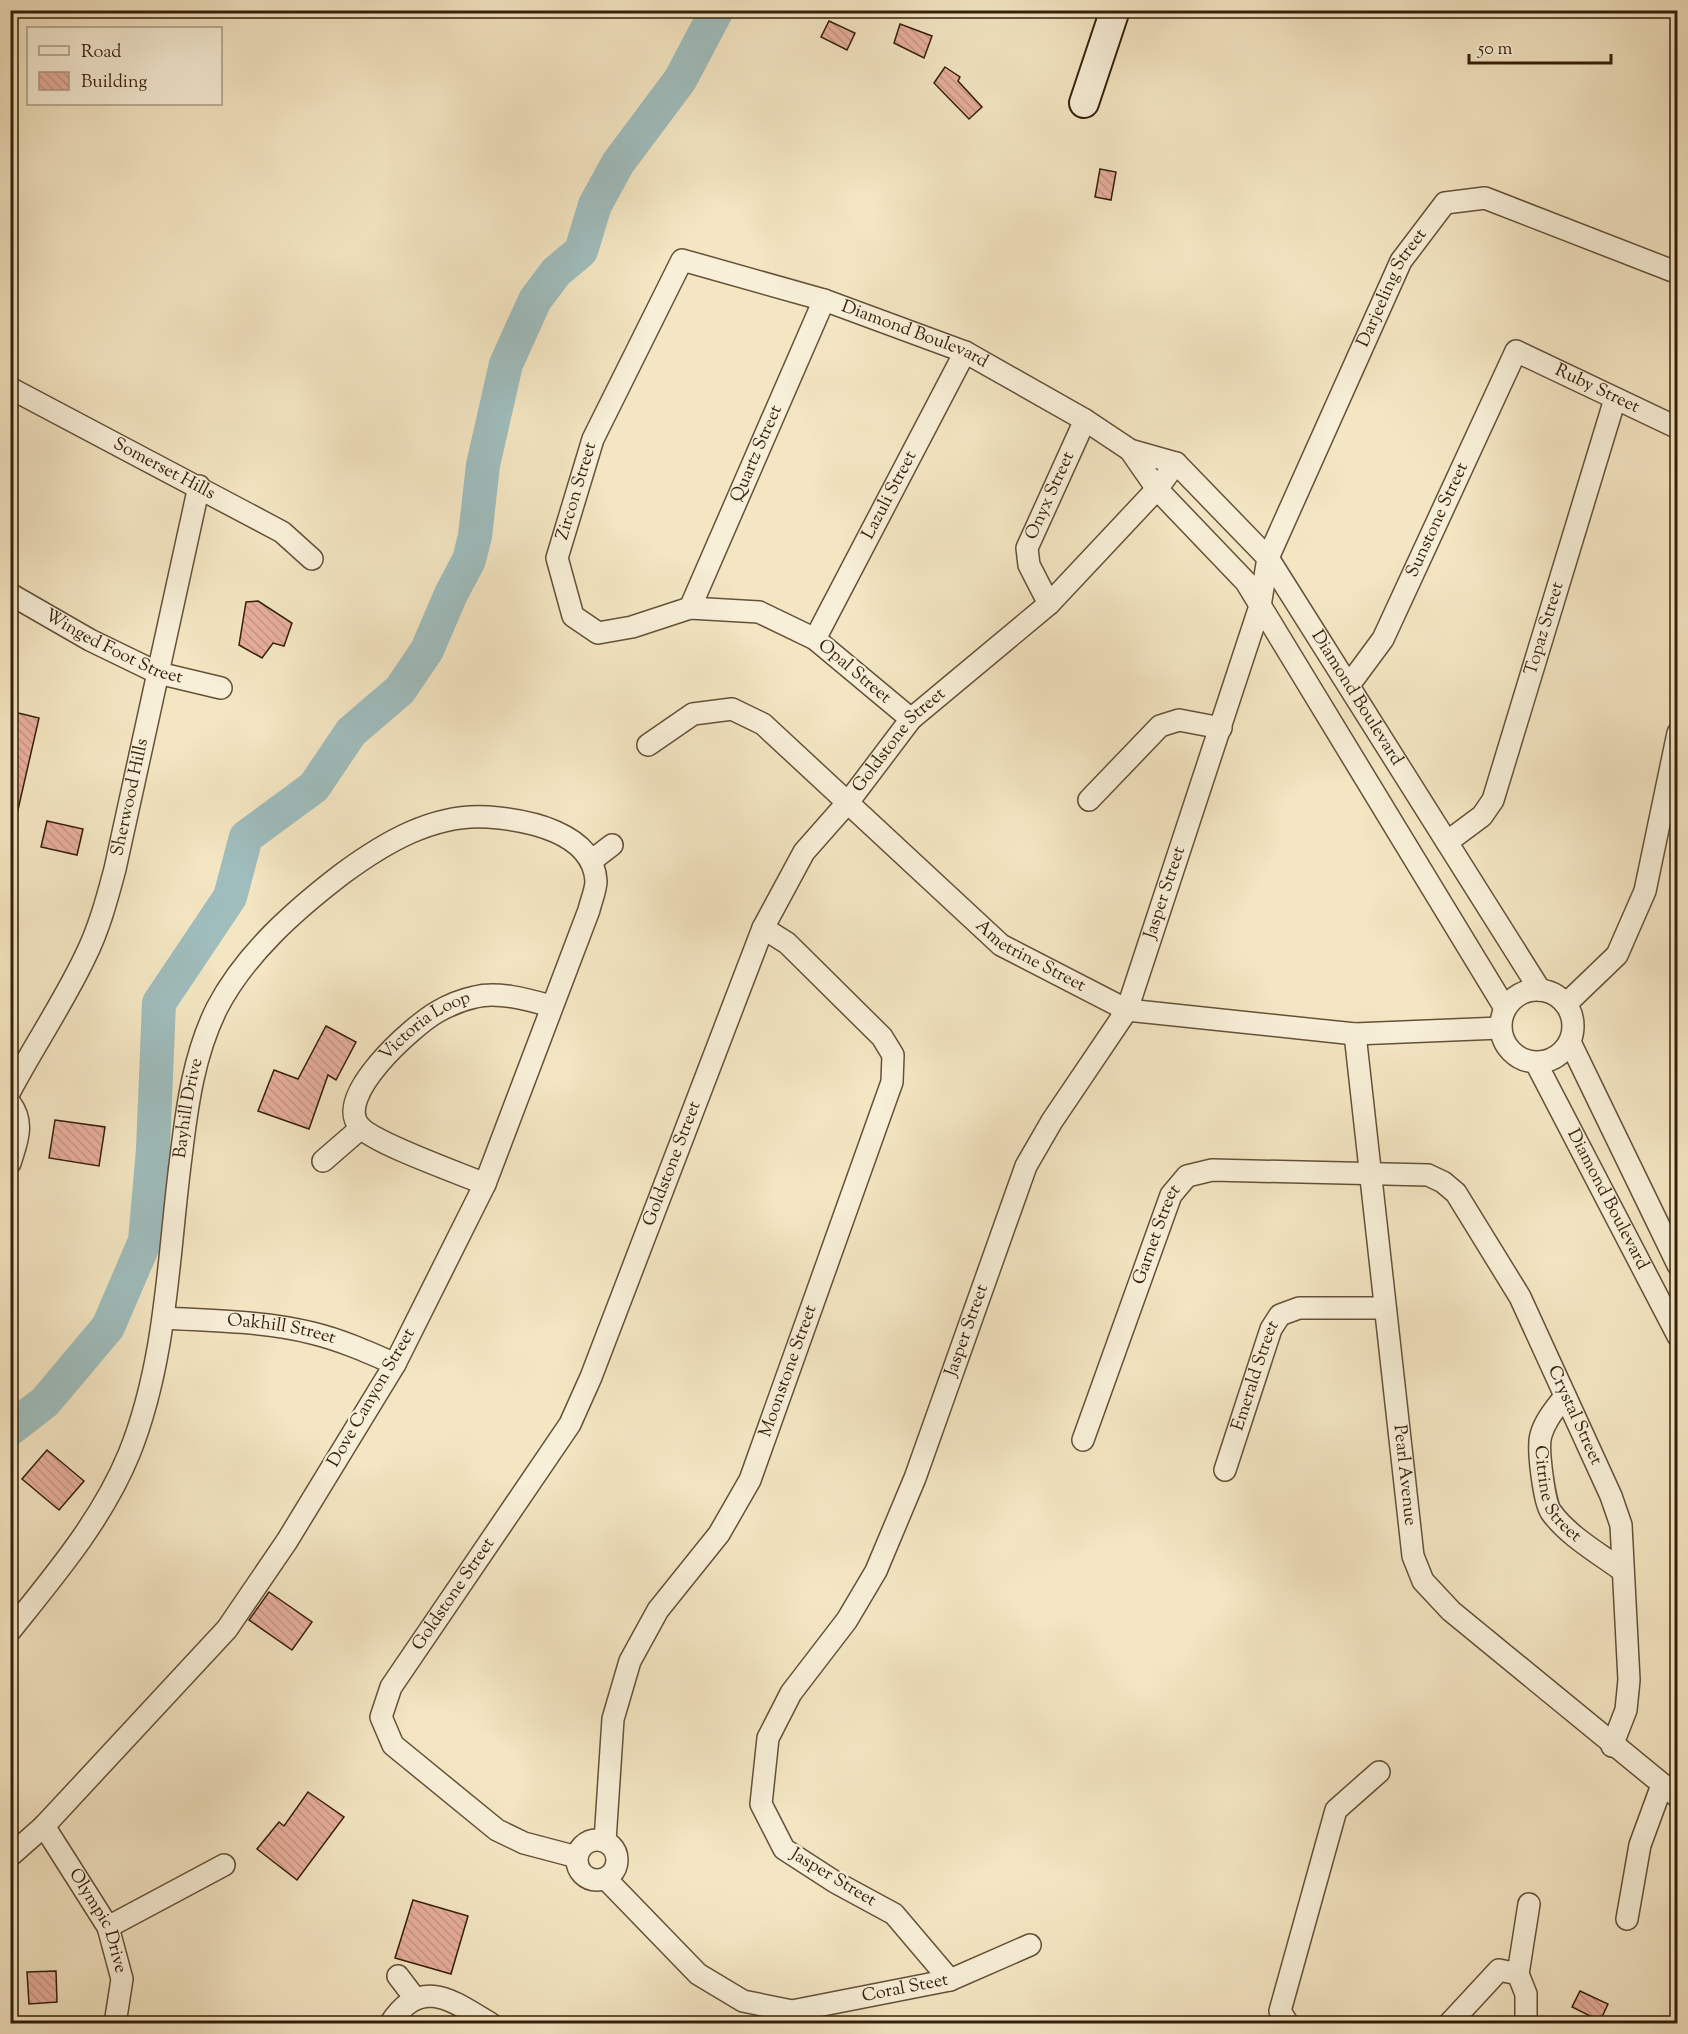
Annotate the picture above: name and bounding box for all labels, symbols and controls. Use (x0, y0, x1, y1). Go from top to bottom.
legend (27, 27, 222, 105)
scale bar (1469, 27, 1612, 65)
text: 50 m (1477, 37, 1513, 63)
text: Road (81, 40, 121, 66)
text: Building (81, 70, 147, 96)
street label: Darjeeling Street (1351, 224, 1434, 352)
street label: Diamond Boulevard (838, 294, 993, 375)
street label: Ruby Street (1550, 358, 1644, 421)
street label: Quartz Street (724, 401, 790, 507)
street label: Somerset Hills (108, 432, 220, 507)
street label: Zircon Street (550, 439, 604, 543)
street label: Lazuli Street (856, 446, 924, 544)
street label: Onyx Street (1019, 448, 1082, 544)
street label: Sunstone Street (1400, 458, 1476, 582)
street label: Topaz Street (1519, 579, 1572, 679)
street label: Winged Foot Street (39, 603, 185, 691)
street label: Diamond Boulevard (1304, 625, 1409, 771)
street label: Opal Street (812, 633, 896, 711)
street label: Goldstone Street (847, 682, 952, 798)
street label: Sherwood Hills (105, 736, 156, 859)
street label: Jasper Street (1138, 843, 1193, 944)
street label: Ametrine Street (969, 914, 1090, 999)
street label: Victoria Loop (374, 986, 474, 1067)
street label: Bayhill Drive (168, 1055, 211, 1160)
street label: Goldstone Street (637, 1098, 708, 1230)
street label: Diamond Boulevard (1560, 1125, 1655, 1275)
street label: Garnet Street (1127, 1179, 1187, 1289)
street label: Jasper Street (939, 1281, 996, 1381)
street label: Moonstone Street (753, 1302, 824, 1441)
street label: Oakhill Street (226, 1308, 339, 1352)
street label: Emerald Street (1226, 1315, 1286, 1434)
street label: Dove Canyon Street (322, 1324, 422, 1472)
street label: Crystal Street (1540, 1362, 1608, 1470)
street label: Pearl Avenue (1386, 1423, 1423, 1527)
street label: Citrine Street (1527, 1445, 1586, 1549)
street label: Goldstone Street (406, 1533, 502, 1656)
street label: Jasper Street (784, 1842, 881, 1914)
street label: Olympic Drive (61, 1864, 133, 1976)
street label: Coral Steet (860, 1968, 951, 2010)

